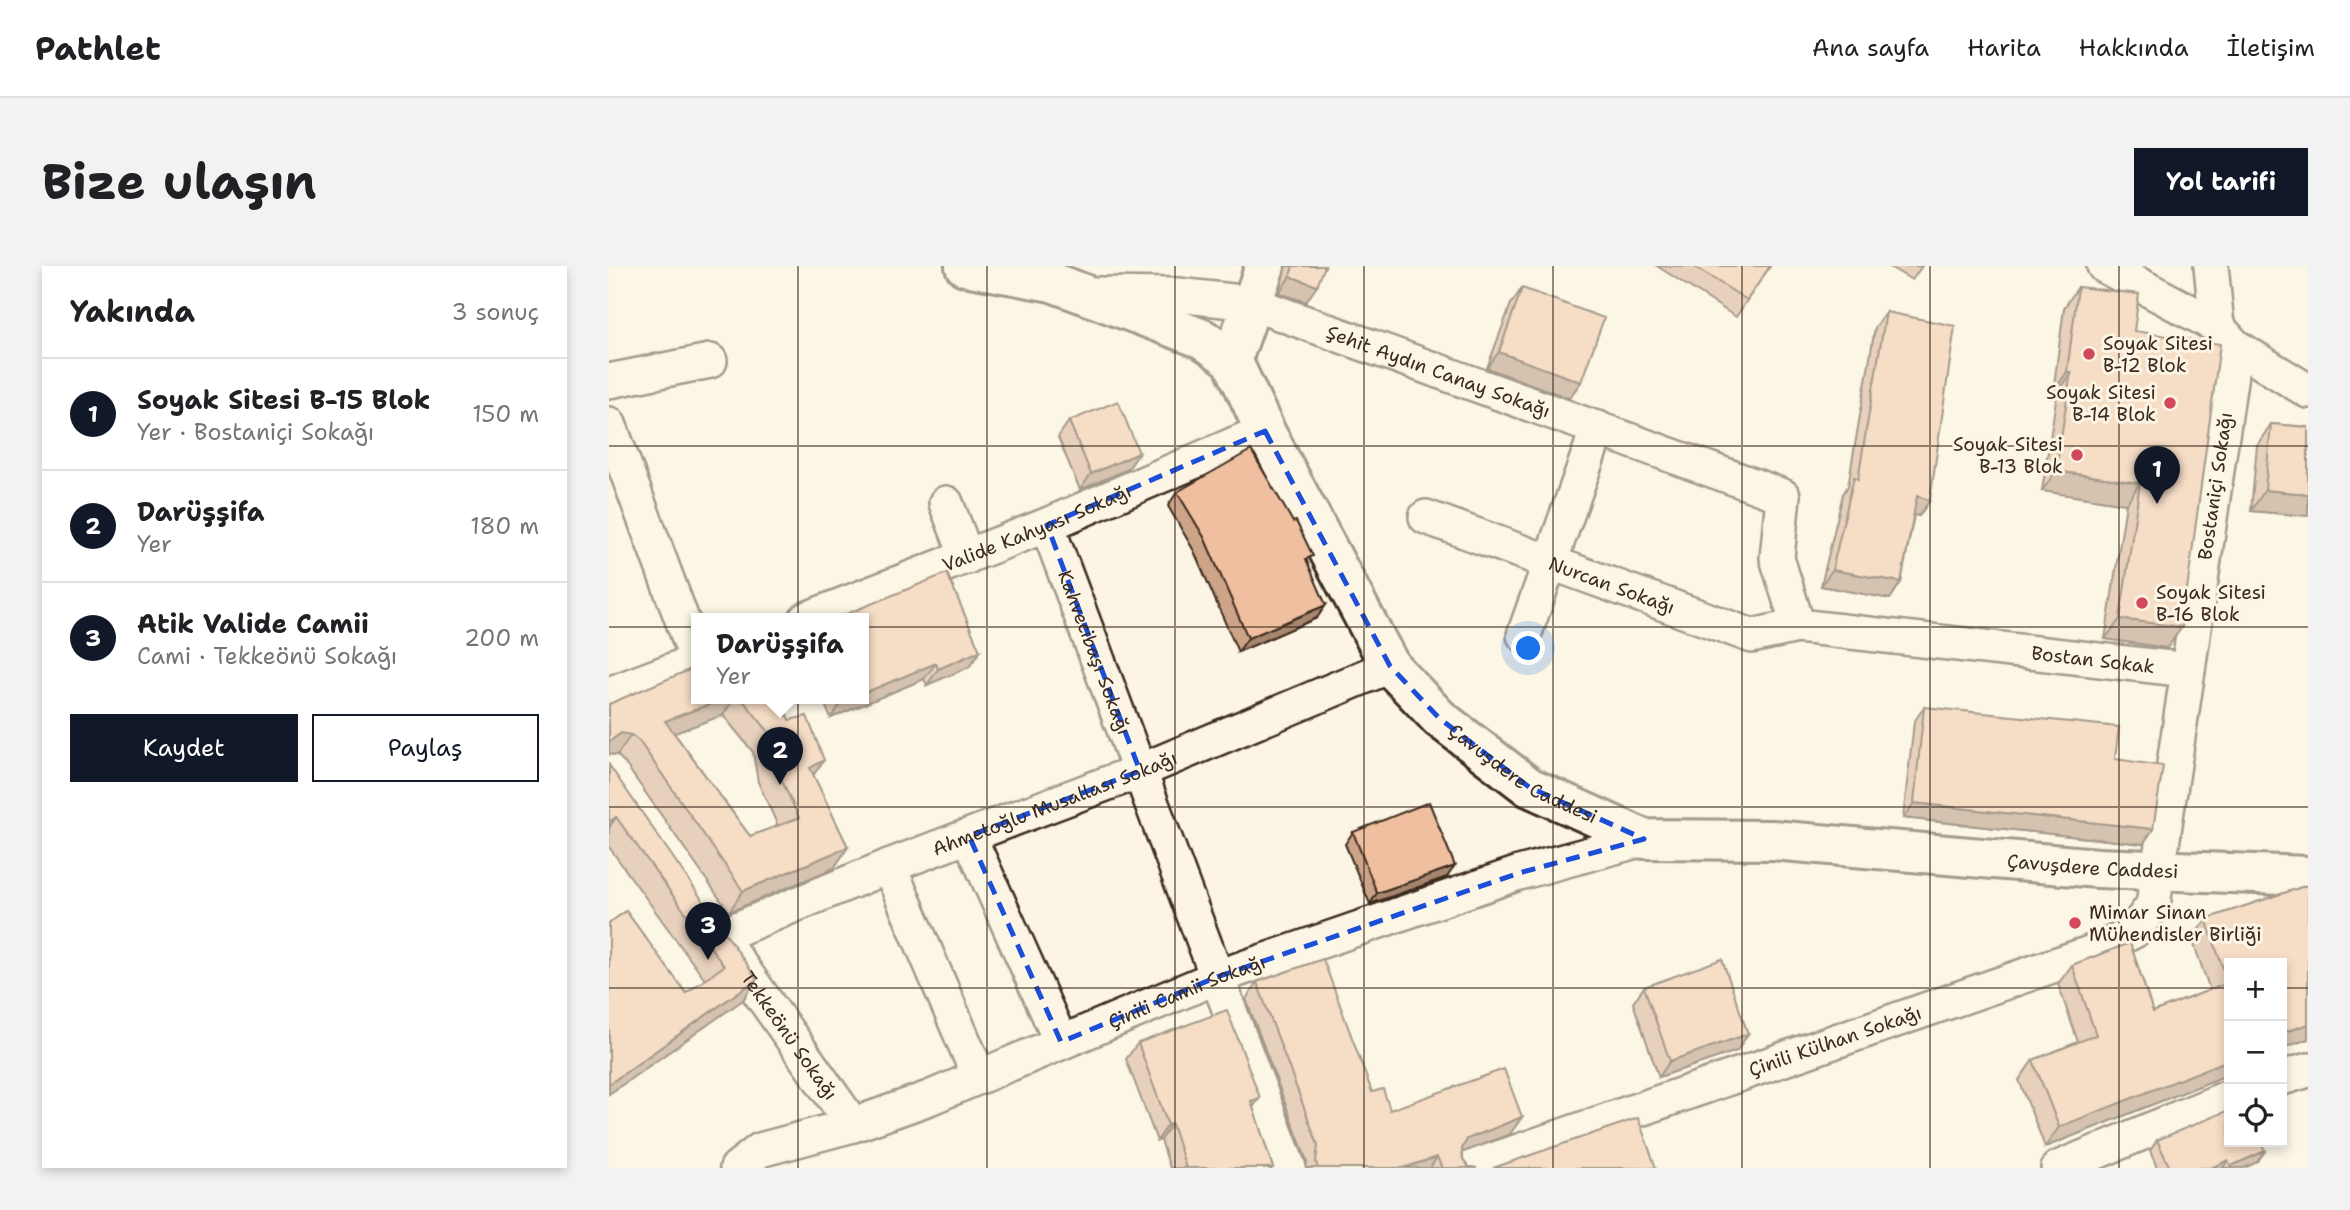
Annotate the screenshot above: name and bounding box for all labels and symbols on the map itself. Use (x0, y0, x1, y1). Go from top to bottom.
street label: Şehit Aydın Canay Sokağı (1323, 319, 1554, 423)
place label: Soyak Sitesi B-12 Blok (2103, 331, 2213, 378)
marker: Soyak Sitesi B-12 Blok (2081, 346, 2097, 362)
place label: Soyak Sitesi B-14 Blok (2046, 380, 2156, 427)
marker: Soyak Sitesi B-14 Blok (2162, 395, 2178, 411)
street label: Bostaniçi Sokağı (2192, 410, 2238, 561)
place label: Soyak Sitesi B-13 Blok (1953, 432, 2063, 479)
pin: 1 (2134, 446, 2180, 504)
marker: Soyak Sitesi B-13 Blok (2069, 447, 2085, 463)
street label: Valide Kahyası Sokağı (938, 478, 1135, 577)
street label: Nurcan Sokağı (1545, 550, 1679, 619)
street label: Kahvecibaşı Sokağı (1053, 566, 1137, 738)
place label: Soyak Sitesi B-16 Blok (2156, 580, 2266, 627)
marker: Soyak Sitesi B-16 Blok (2134, 595, 2150, 611)
your location (1511, 631, 1545, 665)
street label: Bostan Sokak (2030, 640, 2156, 679)
street label: Çavuşdere Caddesi (1444, 717, 1602, 829)
pin: 2 (757, 727, 803, 785)
street label: Ahmetoğlu Musallası Sokağı (929, 744, 1181, 861)
street label: Çavuşdere Caddesi (2006, 848, 2179, 884)
place label: Mimar Sinan Mühendisler Birliği (2089, 900, 2262, 947)
pin: 3 (685, 902, 731, 960)
marker: Mimar Sinan Mühendisler Birliği (2067, 915, 2083, 931)
street label: Çinili Camii Sokağı (1104, 949, 1269, 1034)
street label: Tekkeönü Sokağı (736, 966, 844, 1105)
street label: Çinili Külhan Sokağı (1745, 1000, 1925, 1082)

